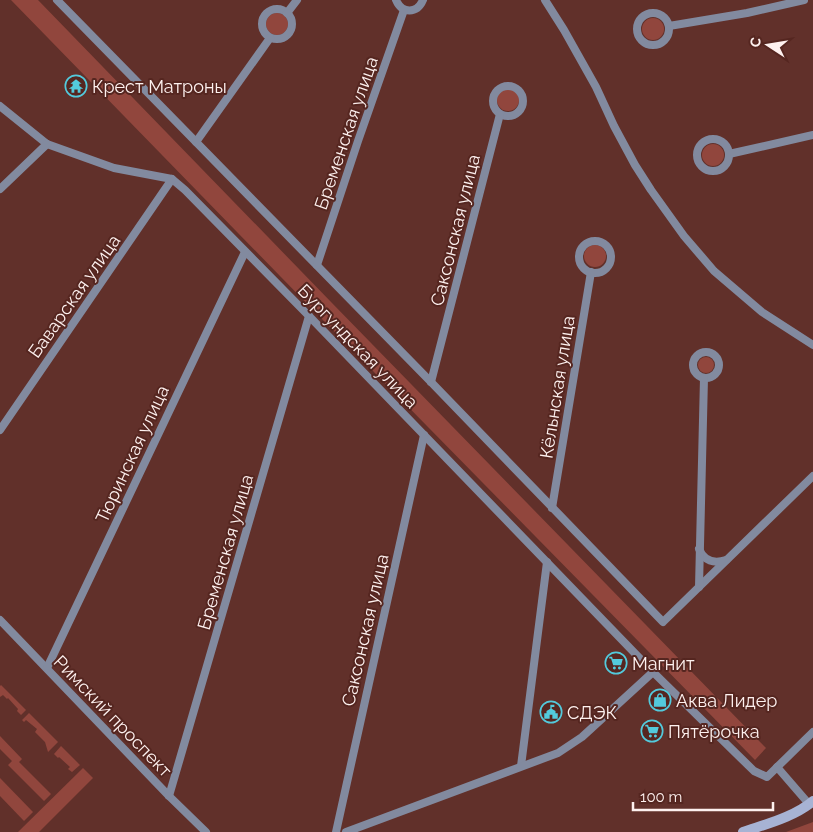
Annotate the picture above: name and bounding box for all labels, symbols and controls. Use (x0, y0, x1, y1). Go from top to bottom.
north arrow (743, 20, 793, 70)
text: С (746, 36, 764, 49)
street label: Бременская улица (310, 54, 382, 212)
temple icon: Крест Матроны (64, 74, 88, 98)
place label: Крест Матроны (92, 76, 227, 97)
street label: Саксонская улица (426, 152, 484, 308)
street label: Баварская улица (24, 230, 124, 362)
street label: Бургундская улица (294, 280, 422, 412)
street label: Кёльнская улица (535, 314, 579, 460)
street label: Тюринская улица (91, 382, 173, 526)
street label: Бременская улица (193, 472, 257, 632)
street label: Саксонская улица (337, 552, 393, 708)
street label: Римский проспект (50, 651, 177, 781)
supermarket icon: Магнит (604, 651, 628, 675)
place label: Магнит (632, 653, 695, 674)
shop icon: Аква Лидер (648, 688, 672, 712)
place label: Аква Лидер (676, 690, 777, 711)
public building icon: СДЭК (539, 700, 563, 724)
place label: СДЭК (567, 702, 617, 723)
supermarket icon: Пятёрочка (640, 719, 664, 743)
place label: Пятёрочка (668, 721, 760, 742)
scale bar (633, 780, 773, 812)
text: 100 m (640, 788, 682, 806)

